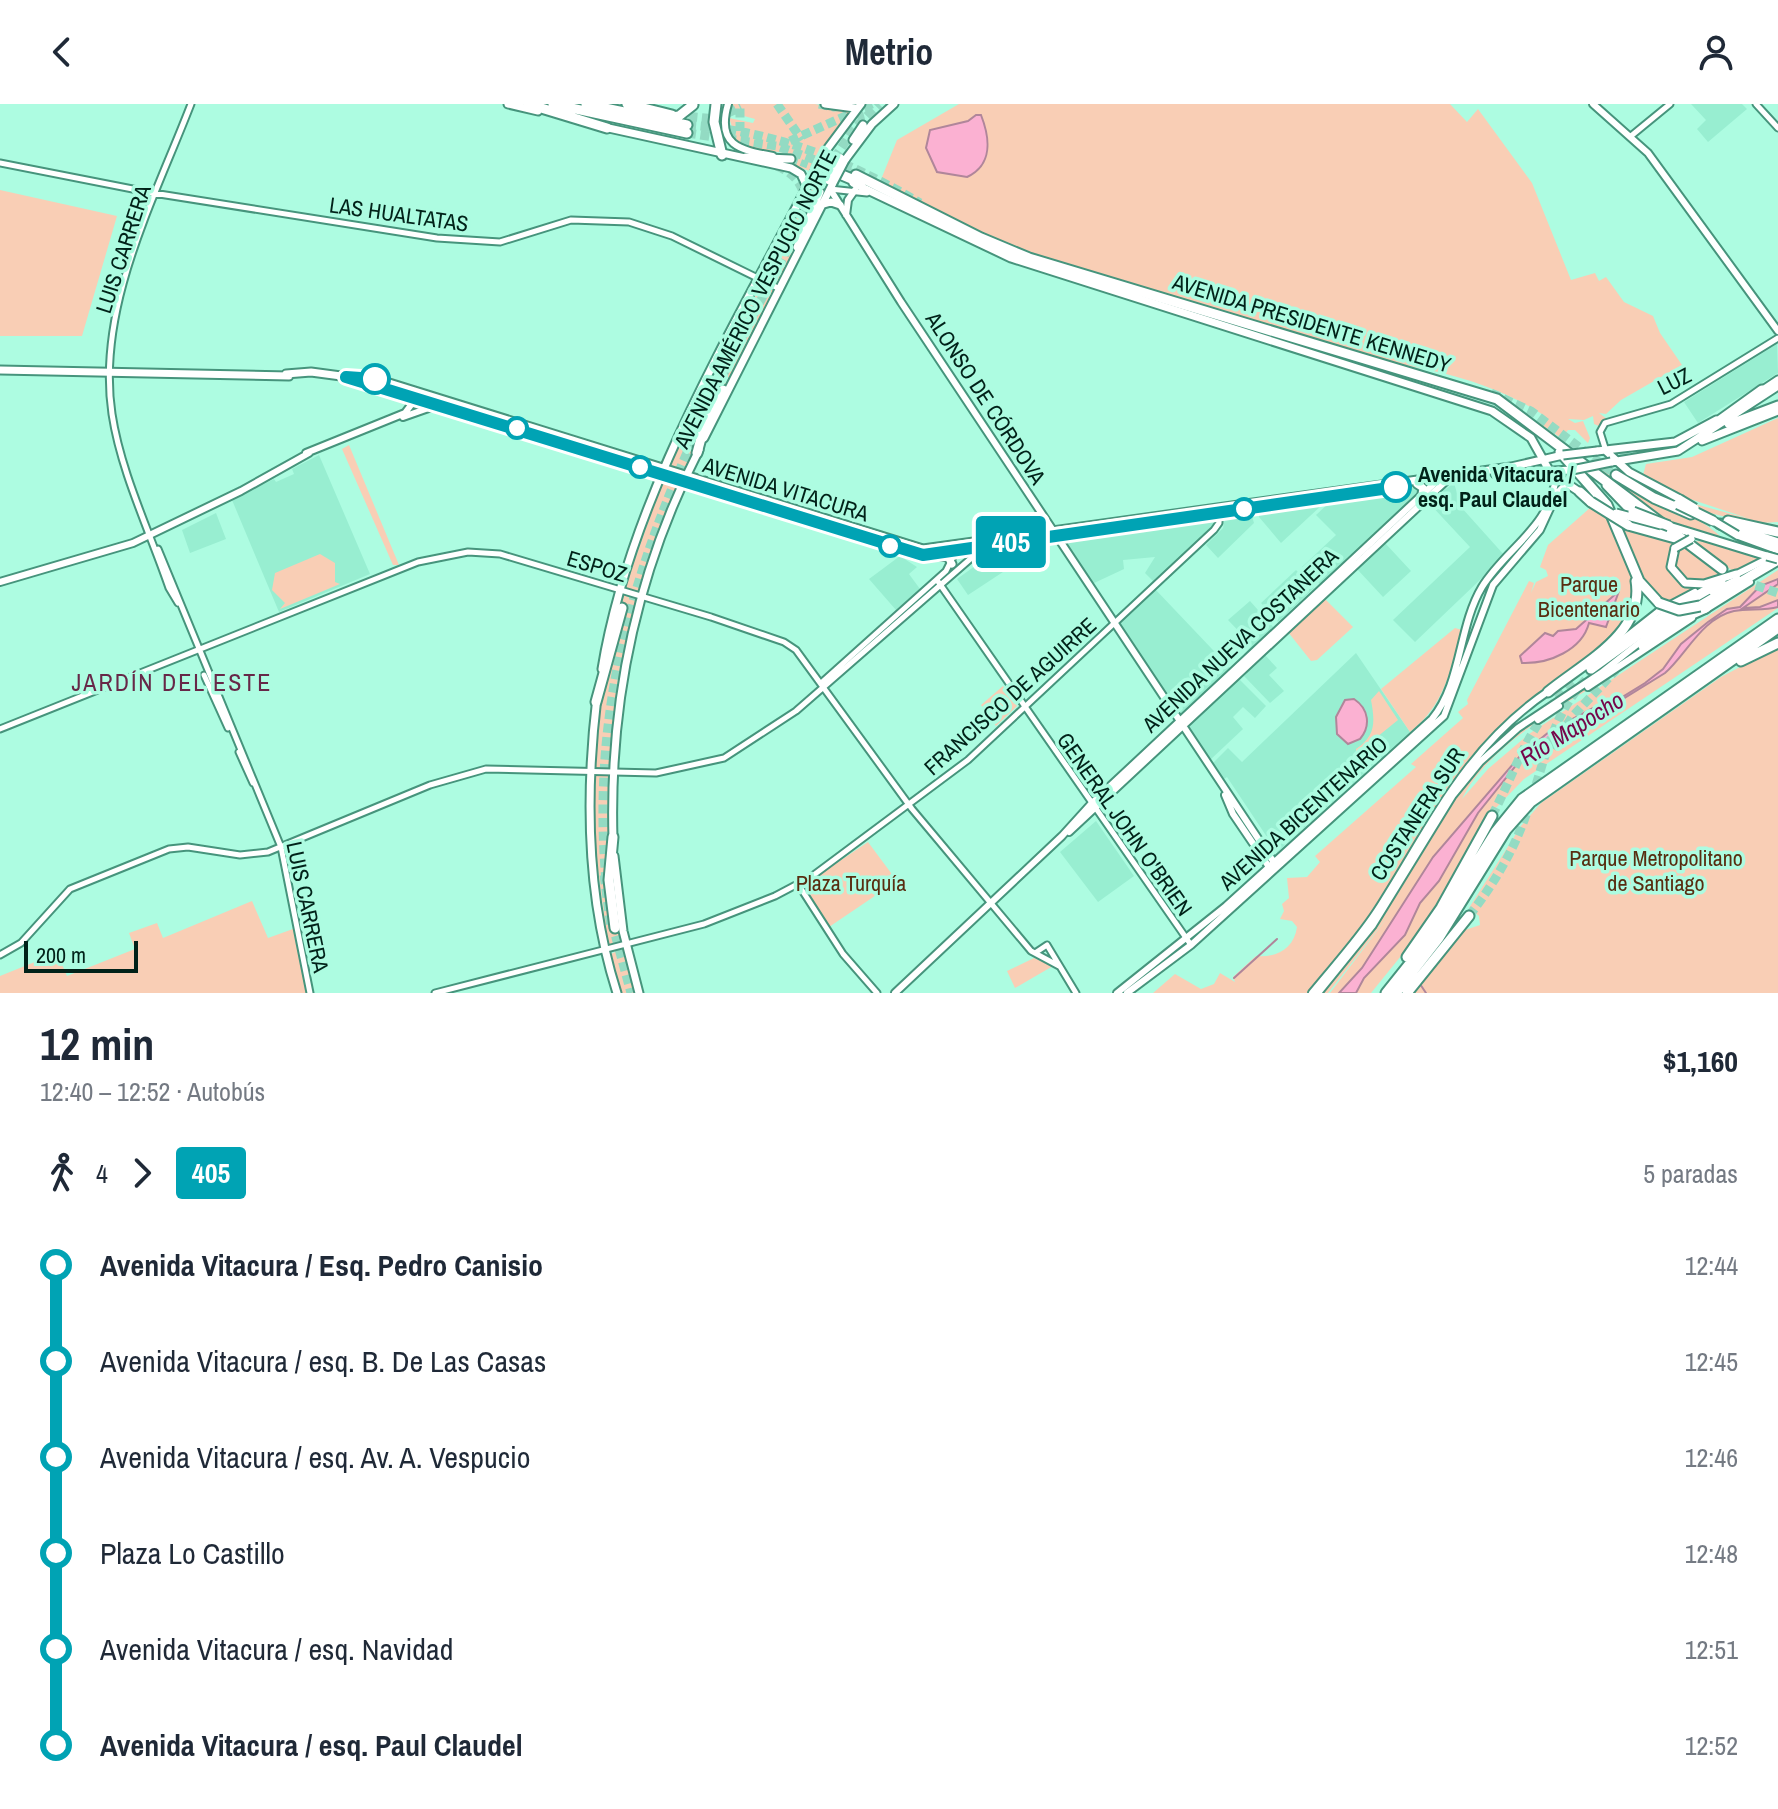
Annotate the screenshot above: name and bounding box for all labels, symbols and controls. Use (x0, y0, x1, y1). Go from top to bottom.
text: Metrio (845, 28, 933, 76)
icon: back (40, 30, 84, 74)
icon: person (1694, 30, 1738, 74)
street label: AVENIDA AMÉRICO VESPUCIO NORTE (666, 145, 844, 454)
street label: LUIS CARRERA (88, 180, 158, 317)
street label: LAS HUALTATAS (328, 189, 470, 239)
street label: AVENIDA PRESIDENTE KENNEDY (1168, 266, 1455, 380)
street label: ALONSO DE CÓRDOVA (918, 305, 1054, 491)
street label: LUZ (1652, 360, 1696, 402)
unlabelled marker (360, 364, 390, 394)
unlabelled marker (506, 417, 528, 439)
street label: AVENIDA VITACURA (699, 449, 873, 529)
unlabelled marker (629, 456, 651, 478)
place label: Avenida Vitacura / esq. Paul Claudel (1418, 459, 1574, 514)
marker: Avenida Vitacura / esq. Paul Claudel (1381, 472, 1411, 502)
unlabelled marker (1233, 498, 1255, 520)
line badge: 405 (965, 516, 1057, 568)
text: 405 (992, 523, 1030, 561)
unlabelled marker (879, 535, 901, 557)
street label: AVENIDA NUEVA COSTANERA (1135, 540, 1345, 740)
street label: ESPOZ (563, 543, 631, 589)
park label: Parque Bicentenario (1538, 569, 1640, 624)
street label: FRANCISCO DE AGUIRRE (917, 610, 1103, 782)
district label: JARDÍN DEL ESTE (72, 666, 272, 698)
water label: Río Mapocho (1513, 684, 1630, 773)
street label: GENERAL JOHN O'BRIEN (1050, 726, 1200, 922)
street label: AVENIDA BICENTENARIO (1212, 729, 1394, 897)
street label: COSTANERA SUR (1363, 742, 1471, 886)
street label: LUIS CARRERA (279, 839, 337, 976)
park label: Parque Metropolitano de Santiago (1569, 843, 1743, 898)
park label: Plaza Turquía (796, 868, 906, 898)
scale bar (24, 937, 138, 973)
text: 200 m (36, 940, 86, 970)
text: 12 min (40, 1014, 154, 1074)
text: $1,160 (1663, 1041, 1738, 1081)
text: 12:40 – 12:52 · Autobús (40, 1074, 265, 1109)
icon: walk (40, 1151, 84, 1195)
icon: forward (120, 1151, 164, 1195)
text: 405 (192, 1154, 230, 1192)
text: 4 (96, 1156, 108, 1191)
text: 5 paradas (1643, 1156, 1738, 1191)
text: Avenida Vitacura / Esq. Pedro Canisio (100, 1245, 543, 1285)
text: 12:44 (1685, 1248, 1738, 1283)
text: Avenida Vitacura / esq. B. De Las Casas (100, 1341, 546, 1381)
text: 12:45 (1685, 1344, 1738, 1379)
text: Avenida Vitacura / esq. Av. A. Vespucio (100, 1437, 531, 1477)
text: 12:46 (1685, 1440, 1738, 1475)
text: Plaza Lo Castillo (100, 1533, 285, 1573)
text: 12:48 (1685, 1536, 1738, 1571)
text: Avenida Vitacura / esq. Navidad (100, 1629, 453, 1669)
text: 12:51 (1685, 1632, 1738, 1667)
text: Avenida Vitacura / esq. Paul Claudel (100, 1725, 523, 1765)
text: 12:52 (1685, 1728, 1738, 1763)

